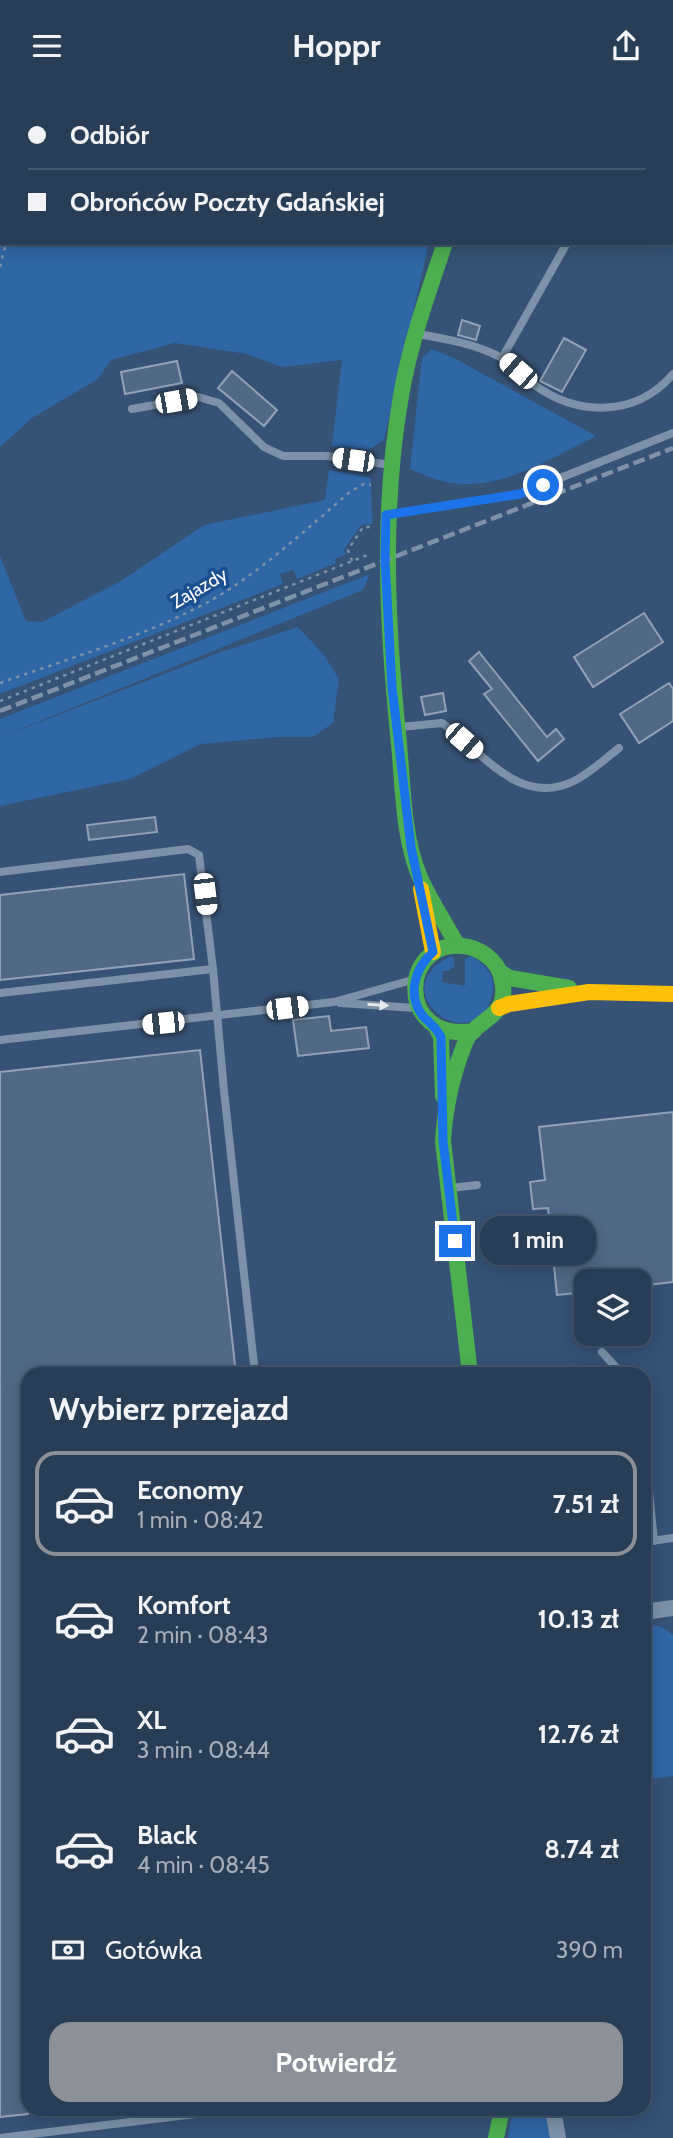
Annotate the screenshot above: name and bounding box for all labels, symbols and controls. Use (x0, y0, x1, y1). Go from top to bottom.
text: Hoppr (292, 26, 381, 65)
icon: menu (28, 27, 66, 65)
icon: share (607, 27, 645, 65)
text: Odbiór (70, 119, 149, 151)
text: Obrońców Poczty Gdańskiej (70, 186, 385, 218)
car (496, 349, 541, 393)
car (154, 387, 199, 415)
car (331, 447, 376, 473)
route start (527, 469, 559, 501)
street label: Zajazdy (167, 562, 232, 613)
car (442, 719, 487, 763)
car (193, 872, 218, 916)
car (265, 995, 310, 1021)
one-way arrow (367, 1000, 389, 1011)
car (142, 1010, 185, 1036)
callout: 1 min (480, 1217, 595, 1265)
route end (439, 1225, 471, 1257)
text: 1 min (512, 1226, 564, 1254)
map controls (574, 1269, 651, 1346)
button: layers (574, 1269, 651, 1346)
text: Wybierz przejazd (49, 1389, 289, 1428)
icon: car (53, 1472, 116, 1535)
text: Economy (137, 1474, 243, 1506)
text: 7.51 zł (553, 1488, 619, 1520)
text: 1 min · 08:42 (137, 1506, 264, 1534)
icon: car (53, 1587, 116, 1650)
text: Komfort (137, 1589, 231, 1621)
text: 10.13 zł (538, 1603, 619, 1635)
text: 2 min · 08:43 (137, 1621, 268, 1649)
icon: car (53, 1702, 116, 1765)
text: XL (137, 1704, 166, 1736)
text: 12.76 zł (538, 1718, 619, 1750)
text: 3 min · 08:44 (137, 1736, 270, 1764)
icon: car (53, 1817, 116, 1880)
text: Black (137, 1819, 197, 1851)
text: 8.74 zł (544, 1833, 619, 1865)
text: 4 min · 08:45 (137, 1851, 270, 1879)
icon: cash (49, 1931, 87, 1969)
text: Gotówka (105, 1934, 202, 1966)
text: 390 m (556, 1936, 623, 1964)
button: Potwierdź (49, 2022, 623, 2102)

